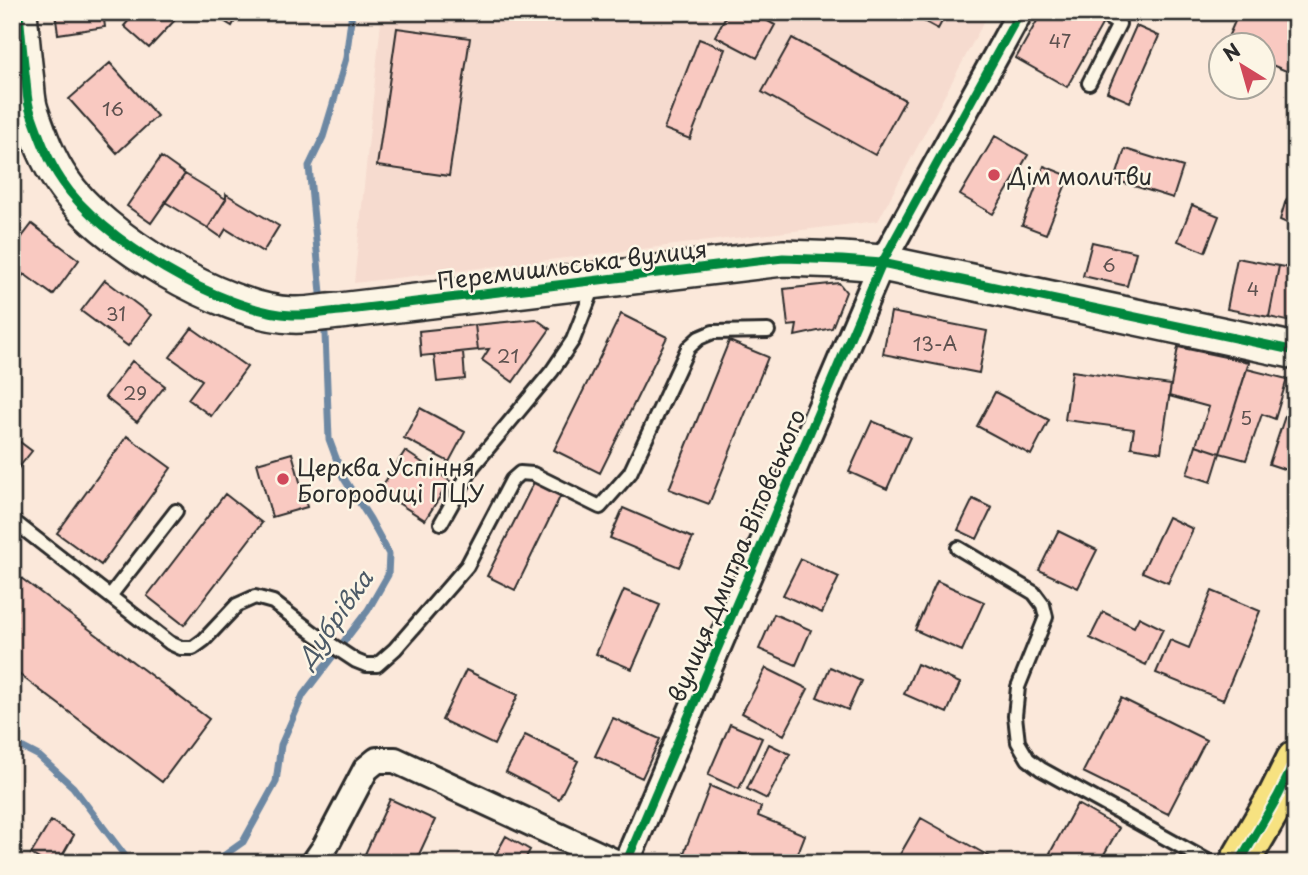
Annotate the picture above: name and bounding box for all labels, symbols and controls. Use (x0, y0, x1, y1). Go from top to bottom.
house number: 47 (1049, 26, 1071, 54)
north arrow (1206, 32, 1276, 102)
text: N (1217, 36, 1246, 67)
house number: 16 (102, 94, 124, 122)
place label: Дім молитви (1007, 158, 1152, 193)
marker: Дім молитви (986, 167, 1002, 183)
street label: Перемишльська вулиця (435, 230, 709, 298)
house number: 6 (1102, 250, 1116, 278)
house number: 4 (1247, 274, 1259, 302)
house number: 31 (106, 299, 126, 327)
house number: 13-А (913, 329, 957, 357)
house number: 21 (497, 341, 519, 369)
house number: 29 (123, 378, 147, 406)
street label: вулиця Дмитра Вітовського (658, 403, 814, 707)
house number: 5 (1240, 403, 1252, 431)
place label: Церква Успіння Богородиці ПЦУ (297, 449, 485, 510)
marker: Церква Успіння Богородиці ПЦУ (275, 471, 291, 487)
water label: Дубрівка (286, 561, 381, 675)

